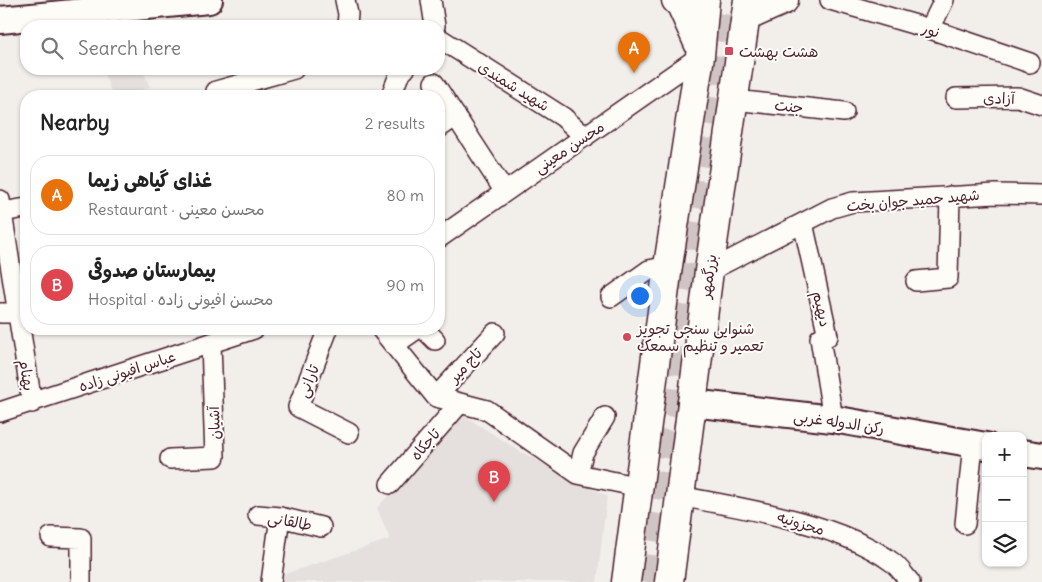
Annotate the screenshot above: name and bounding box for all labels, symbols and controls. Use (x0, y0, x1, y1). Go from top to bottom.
street label: نور (919, 18, 942, 42)
search box (20, 20, 445, 75)
pin: A (618, 32, 650, 73)
icon: search (38, 34, 66, 62)
text: Search here (78, 36, 181, 60)
place label: هشت بهشت (739, 42, 818, 61)
marker: هشت بهشت (723, 45, 735, 57)
street label: شهید شمندی (475, 57, 553, 115)
street label: آزادی (983, 88, 1016, 108)
street label: جنت (774, 95, 804, 117)
text: Nearby (40, 109, 110, 136)
text: 2 results (365, 113, 425, 133)
street label: محسن معینی (530, 117, 608, 178)
text: غذای گیاهی زیما (88, 168, 212, 192)
text: A (52, 185, 62, 205)
text: 80 m (386, 185, 424, 205)
street label: شهید حمید جوان بخت (846, 185, 980, 215)
text: Restaurant · محسن معینی (88, 199, 265, 219)
street label: بزرگمهر (695, 253, 720, 301)
text: بیمارستان صدوقی (88, 258, 216, 282)
text: B (52, 275, 62, 295)
text: 90 m (386, 275, 424, 295)
your location (627, 283, 653, 309)
text: Hospital · محسن افیونی زاده (88, 289, 273, 309)
street label: دیهیم (806, 289, 835, 329)
place label: شنوایی سنجی تجویز تعمیر و تنظیم سمعک (635, 319, 764, 358)
marker: شنوایی سنجی تجویز تعمیر و تنظیم سمعک (621, 331, 633, 343)
street label: تاج میر (443, 343, 487, 389)
street label: عباس افیونی زاده (76, 346, 178, 397)
street label: بهنام (12, 358, 39, 393)
street label: تارانی (293, 361, 324, 401)
street label: آشیان (204, 405, 224, 440)
street label: رکن الدوله غربی (792, 406, 886, 439)
street label: تاجکاه (406, 424, 444, 464)
map controls (982, 432, 1027, 567)
button: + (982, 432, 1027, 477)
pin: B (478, 461, 510, 502)
button: − (982, 477, 1027, 522)
street label: طالقانی (266, 507, 314, 536)
street label: محزونیه (775, 507, 827, 540)
button: layers (982, 522, 1027, 567)

